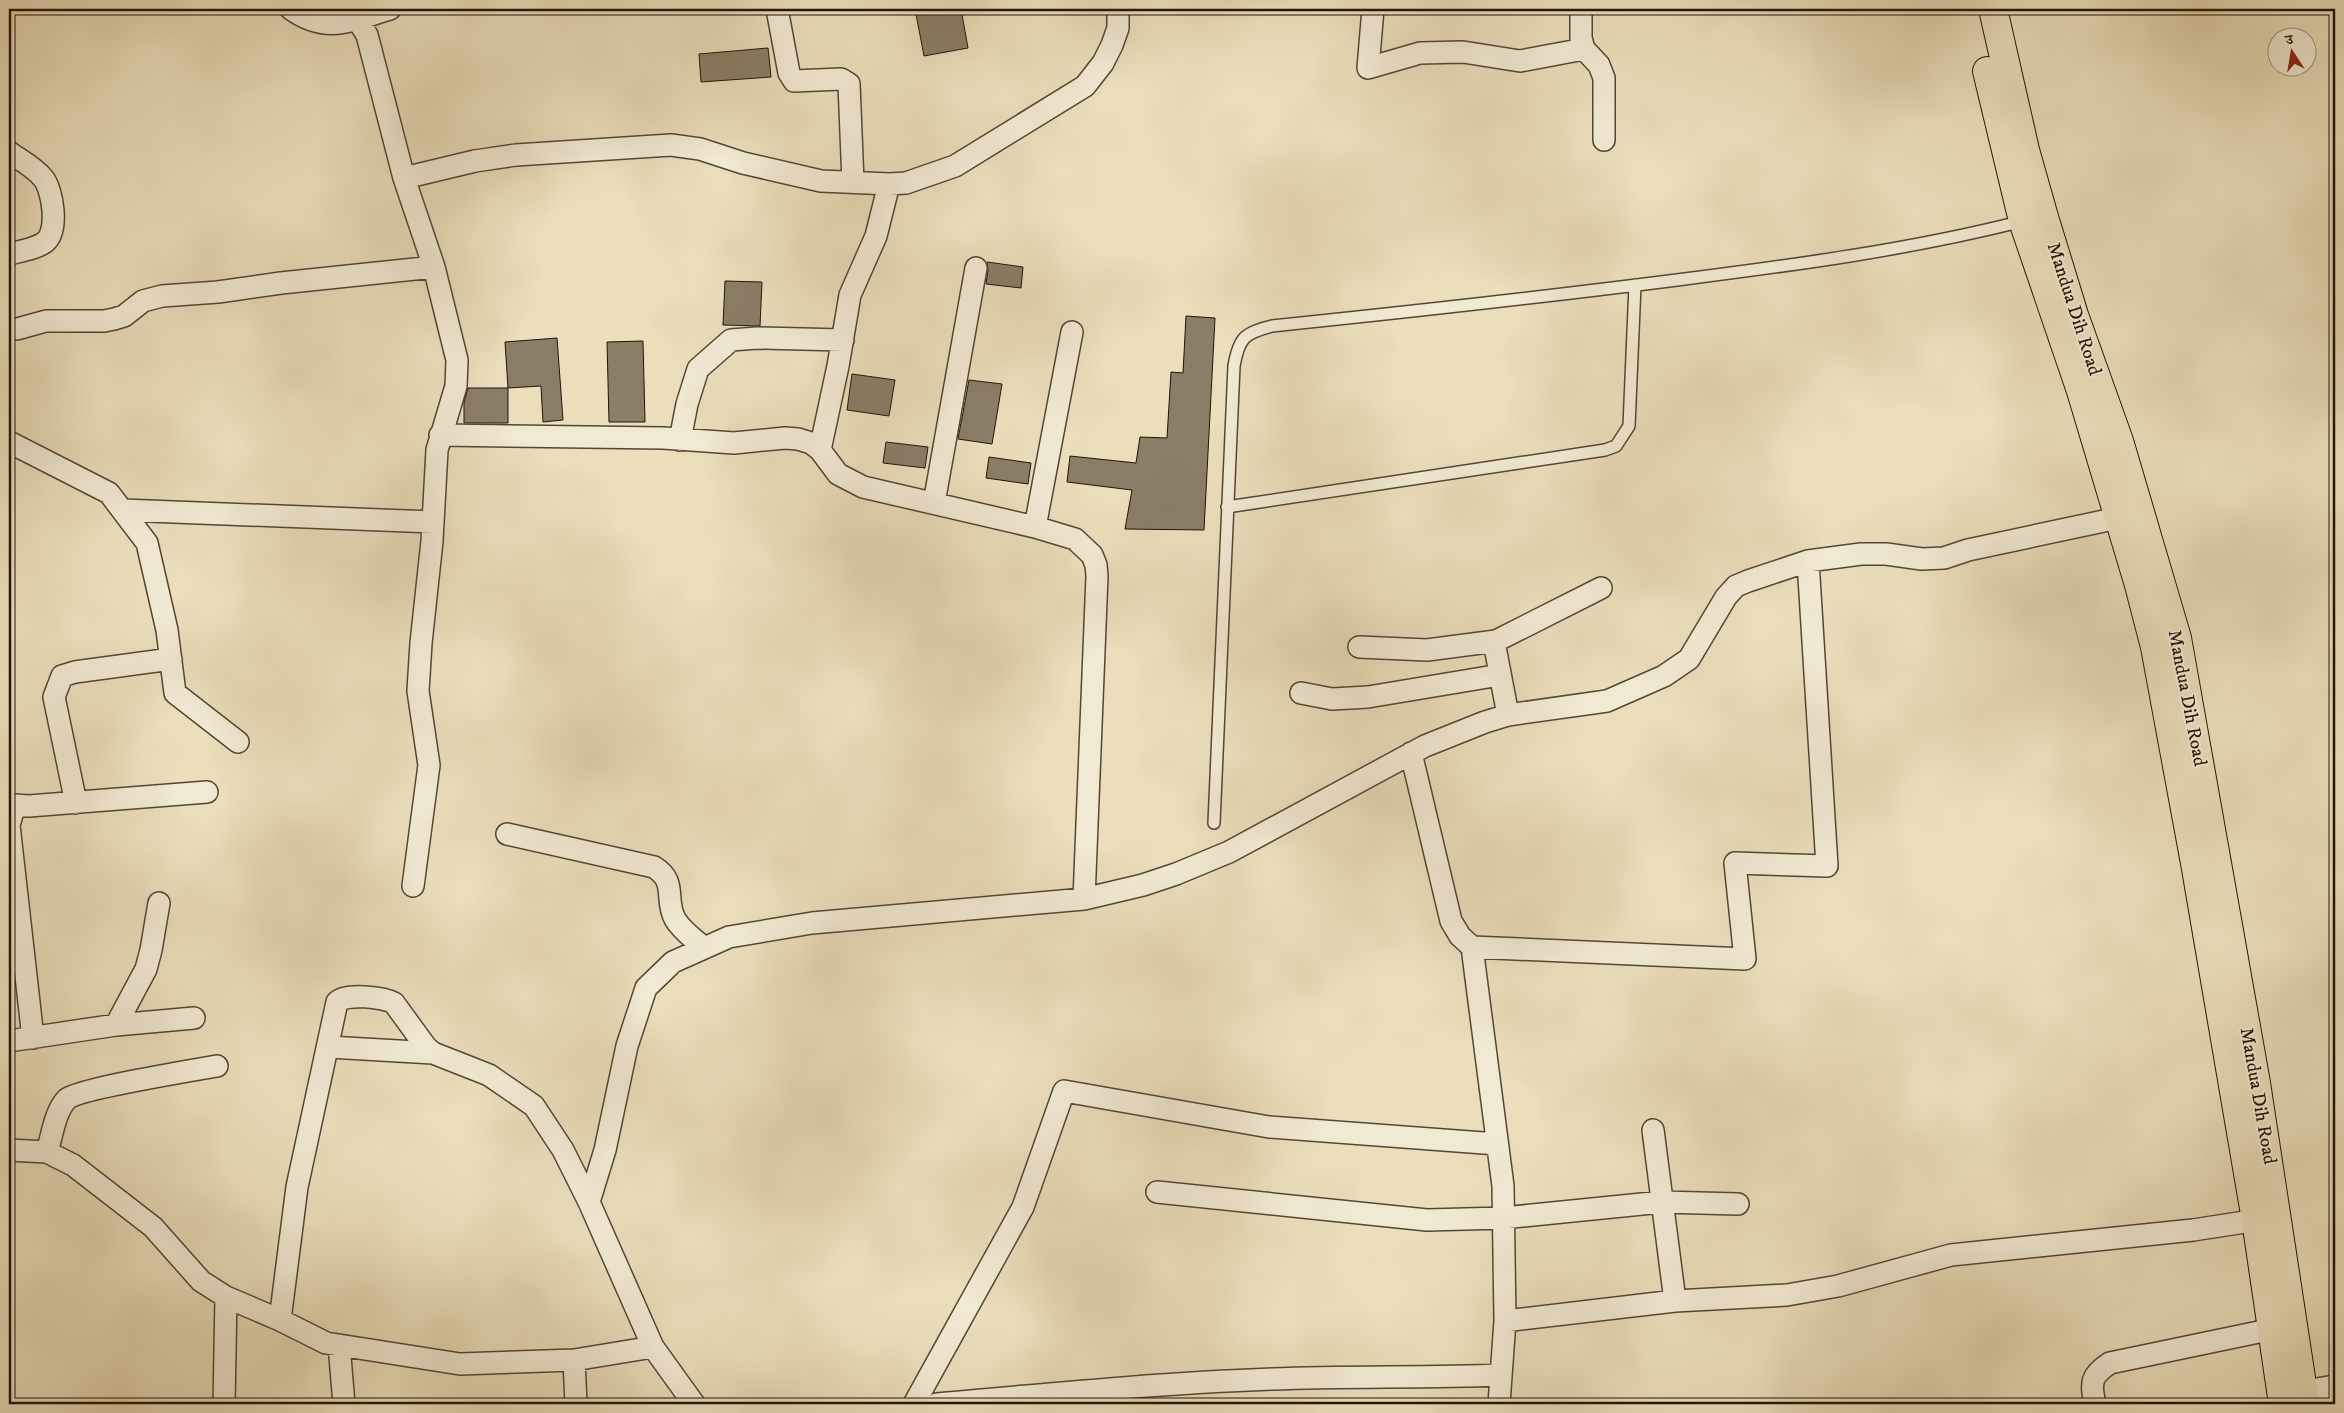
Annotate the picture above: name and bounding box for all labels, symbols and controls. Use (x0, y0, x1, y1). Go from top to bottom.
north arrow (2266, 28, 2316, 78)
text: उ (2283, 31, 2296, 50)
street label: Mandua Dih Road (2042, 240, 2107, 379)
street label: Mandua Dih Road (2162, 628, 2212, 769)
street label: Mandua Dih Road (2235, 1026, 2281, 1167)

